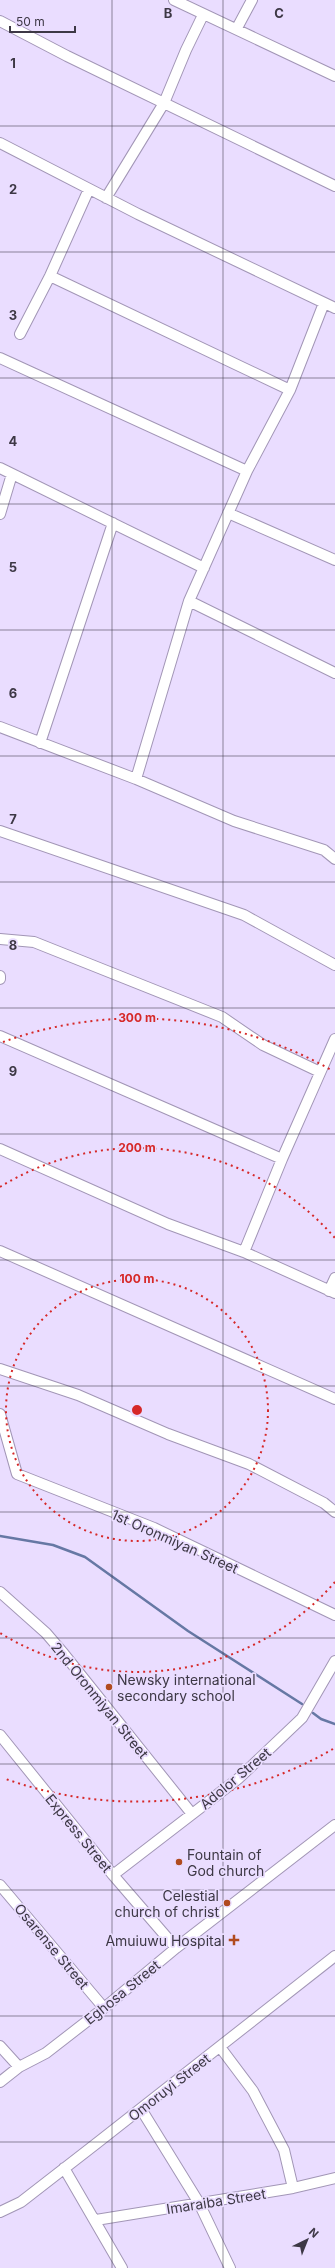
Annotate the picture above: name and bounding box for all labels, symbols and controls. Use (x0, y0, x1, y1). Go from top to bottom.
text: B (164, 5, 173, 21)
text: C (274, 5, 284, 21)
scale bar (10, 8, 75, 34)
text: 50 m (16, 14, 45, 29)
text: 1 (10, 55, 16, 71)
text: 2 (9, 181, 17, 197)
text: 3 (9, 307, 17, 323)
text: 4 (9, 433, 18, 449)
text: 5 (9, 559, 17, 575)
text: 6 (9, 685, 17, 701)
text: 7 (9, 811, 17, 827)
text: 8 (9, 937, 17, 953)
text: 300 m (118, 1010, 156, 1025)
text: 9 (9, 1063, 17, 1079)
text: 200 m (118, 1140, 156, 1155)
text: 100 m (119, 1271, 155, 1286)
centre of rings (130, 1403, 144, 1417)
street label: 1st Oronmiyan Street (109, 1505, 241, 1577)
street label: 2nd Oronmiyan Street (48, 1638, 152, 1762)
place label: Newsky international secondary school (117, 1671, 256, 1704)
marker: Newsky international secondary school (104, 1682, 114, 1692)
street label: Adolor Street (196, 1743, 274, 1813)
street label: Express Street (42, 1790, 116, 1876)
place label: Fountain of God church (187, 1846, 264, 1879)
marker: Fountain of God church (174, 1857, 184, 1867)
place label: Celestial church of christ (115, 1887, 219, 1920)
marker: Celestial church of christ (222, 1898, 232, 1908)
street label: Osarense Street (11, 1900, 93, 1993)
place label: Amuiuwu Hospital (105, 1932, 225, 1949)
marker: Amuiuwu Hospital (228, 1934, 240, 1946)
street label: Eghosa Street (81, 1956, 164, 2028)
street label: Omoruyi Street (125, 2049, 214, 2124)
street label: Imaraiba Street (165, 2185, 267, 2217)
north arrow (287, 2220, 327, 2260)
text: N (306, 2225, 322, 2241)

